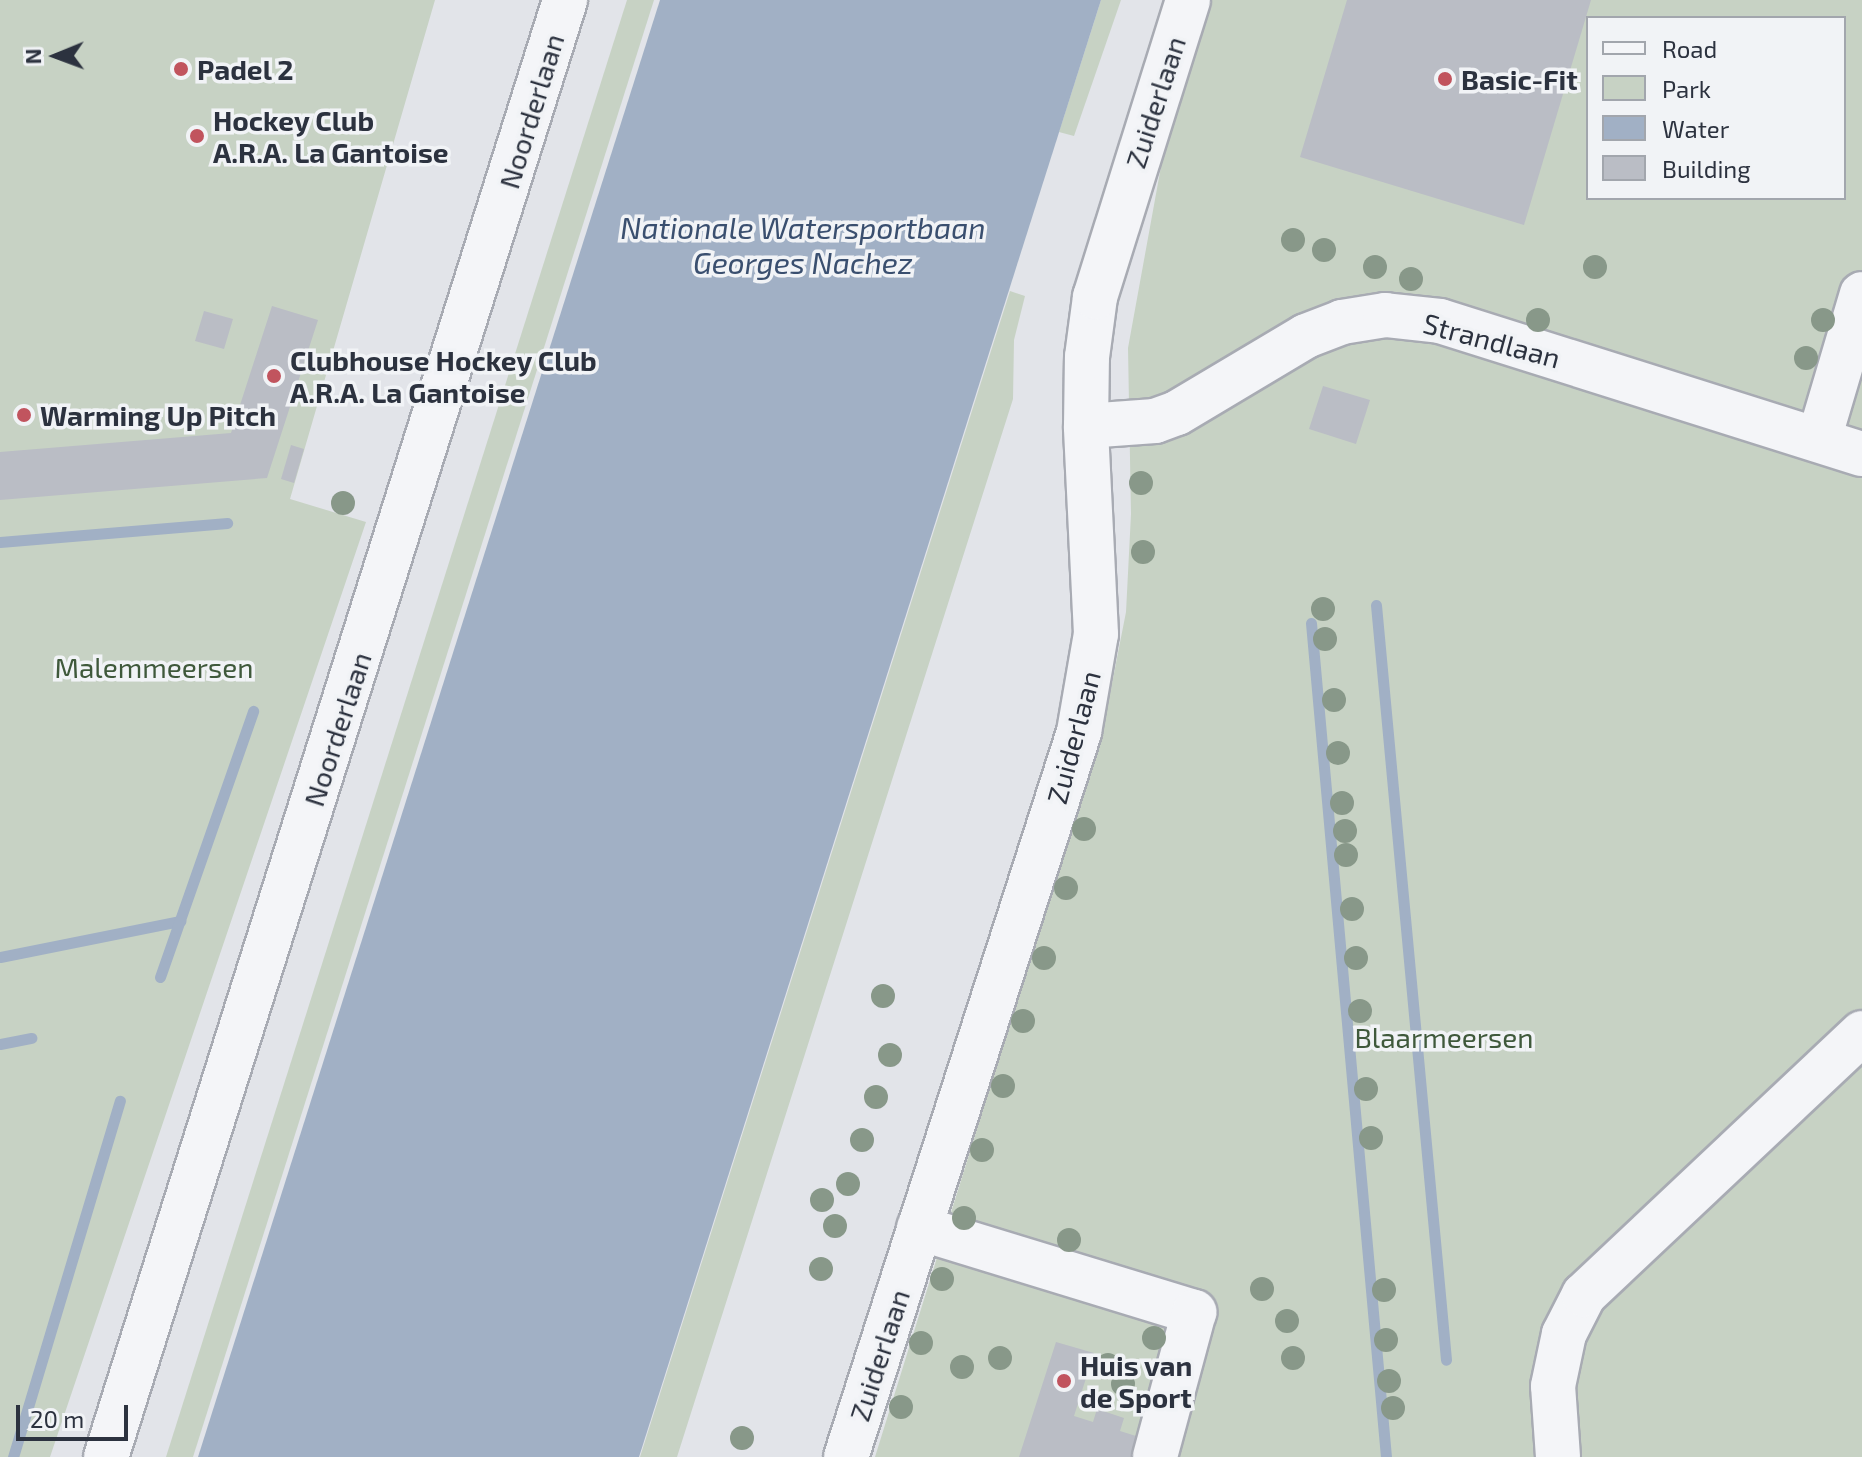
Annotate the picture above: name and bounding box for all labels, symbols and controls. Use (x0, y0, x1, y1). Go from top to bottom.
north arrow (16, 16, 96, 96)
legend (1586, 16, 1846, 200)
street label: Noorderlaan (492, 30, 570, 192)
street label: Zuiderlaan (1118, 32, 1192, 172)
text: Road (1662, 34, 1717, 63)
text: N (19, 48, 45, 65)
place label: Padel 2 (197, 52, 294, 86)
marker: Padel 2 (172, 60, 190, 78)
place label: Basic-Fit (1461, 62, 1578, 96)
marker: Basic-Fit (1436, 70, 1454, 88)
text: Park (1662, 74, 1711, 103)
place label: Hockey Club A.R.A. La Gantoise (213, 103, 449, 169)
text: Water (1662, 114, 1729, 143)
marker: Hockey Club A.R.A. La Gantoise (188, 127, 206, 145)
text: Building (1662, 154, 1751, 183)
water label: Nationale Watersportbaan Georges Nachez (620, 209, 986, 280)
street label: Strandlaan (1420, 306, 1564, 374)
place label: Clubhouse Hockey Club A.R.A. La Gantoise (290, 343, 597, 409)
marker: Clubhouse Hockey Club A.R.A. La Gantoise (265, 367, 283, 385)
place label: Warming Up Pitch (40, 398, 276, 432)
marker: Warming Up Pitch (15, 406, 33, 424)
street label: Noorderlaan (296, 648, 378, 810)
park label: Malemmeersen (54, 650, 254, 684)
street label: Zuiderlaan (1039, 667, 1107, 807)
park label: Blaarmeersen (1354, 1020, 1534, 1054)
street label: Zuiderlaan (842, 1285, 916, 1425)
place label: Huis van de Sport (1080, 1348, 1193, 1414)
marker: Huis van de Sport (1055, 1372, 1073, 1390)
scale bar (20, 1389, 132, 1439)
text: 20 m (30, 1404, 84, 1433)

